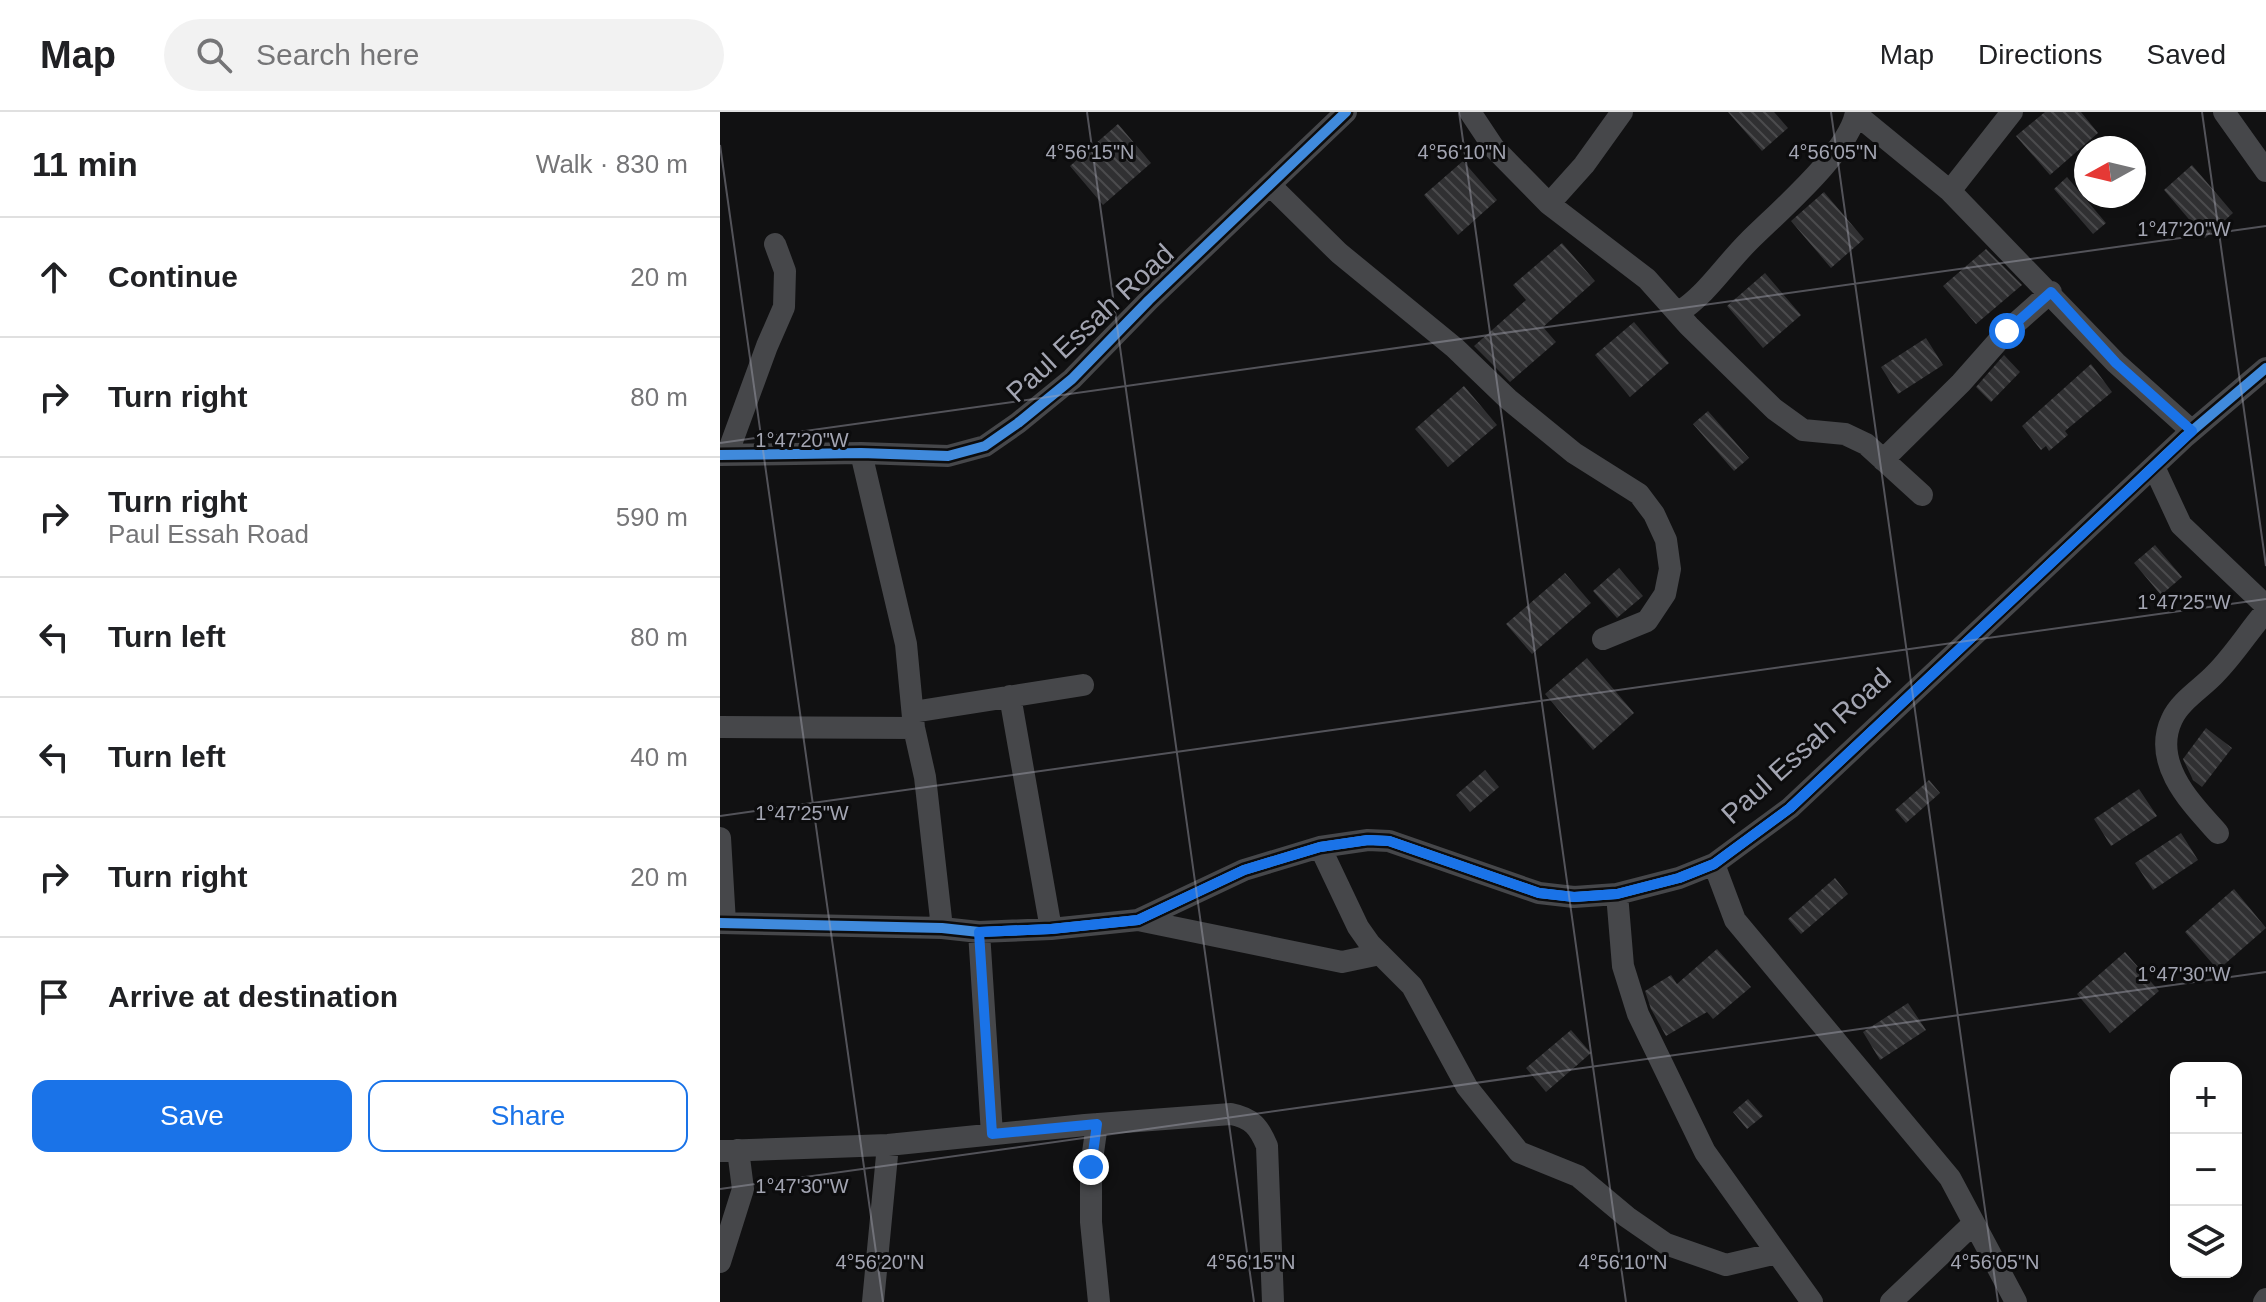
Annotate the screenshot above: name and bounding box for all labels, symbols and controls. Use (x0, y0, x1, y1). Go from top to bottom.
search box (164, 19, 724, 91)
icon: search (192, 33, 236, 77)
text: Map (40, 34, 116, 76)
text: Search here (256, 38, 419, 71)
text: Map (1880, 39, 1934, 70)
text: Directions (1978, 39, 2103, 70)
text: Saved (2147, 39, 2226, 70)
north arrow (2074, 136, 2146, 208)
text: 4°56'15"N (1046, 141, 1134, 163)
text: 4°56'10"N (1418, 141, 1506, 163)
text: 4°56'05"N (1789, 141, 1877, 163)
text: 11 min (32, 145, 138, 183)
text: Walk · 830 m (536, 149, 688, 179)
text: 1°47'20"W (2137, 218, 2231, 240)
street label: Paul Essah Road (1000, 238, 1180, 408)
icon: ahead (32, 255, 76, 299)
text: Continue (108, 260, 238, 293)
text: 20 m (630, 262, 688, 292)
route start (1989, 313, 2025, 349)
icon: right (32, 375, 76, 419)
text: Turn right (108, 380, 247, 413)
text: 80 m (630, 382, 688, 412)
text: 1°47'20"W (755, 429, 849, 451)
text: Turn right (108, 485, 247, 518)
icon: right (32, 495, 76, 539)
text: 590 m (616, 502, 688, 532)
text: Paul Essah Road (108, 519, 309, 549)
text: 1°47'25"W (2137, 591, 2231, 613)
icon: left (32, 615, 76, 659)
text: Turn left (108, 620, 226, 653)
text: 80 m (630, 622, 688, 652)
street label: Paul Essah Road (1715, 662, 1897, 830)
icon: left (32, 735, 76, 779)
text: Turn left (108, 740, 226, 773)
text: 40 m (630, 742, 688, 772)
text: 1°47'25"W (755, 802, 849, 824)
icon: right (32, 855, 76, 899)
text: Turn right (108, 860, 247, 893)
text: 20 m (630, 862, 688, 892)
text: 1°47'30"W (2137, 963, 2231, 985)
icon: arrive (32, 975, 76, 1019)
text: Arrive at destination (108, 980, 398, 1013)
map controls (2170, 1062, 2242, 1278)
button: + (2170, 1062, 2242, 1134)
button: Save (32, 1080, 352, 1152)
button: Share (368, 1080, 688, 1152)
button: − (2170, 1134, 2242, 1206)
route end (1073, 1149, 1109, 1185)
text: 1°47'30"W (755, 1175, 849, 1197)
button: layers (2170, 1206, 2242, 1278)
text: 4°56'20"N (836, 1251, 924, 1273)
text: 4°56'15"N (1207, 1251, 1295, 1273)
text: 4°56'10"N (1579, 1251, 1667, 1273)
text: 4°56'05"N (1951, 1251, 2039, 1273)

